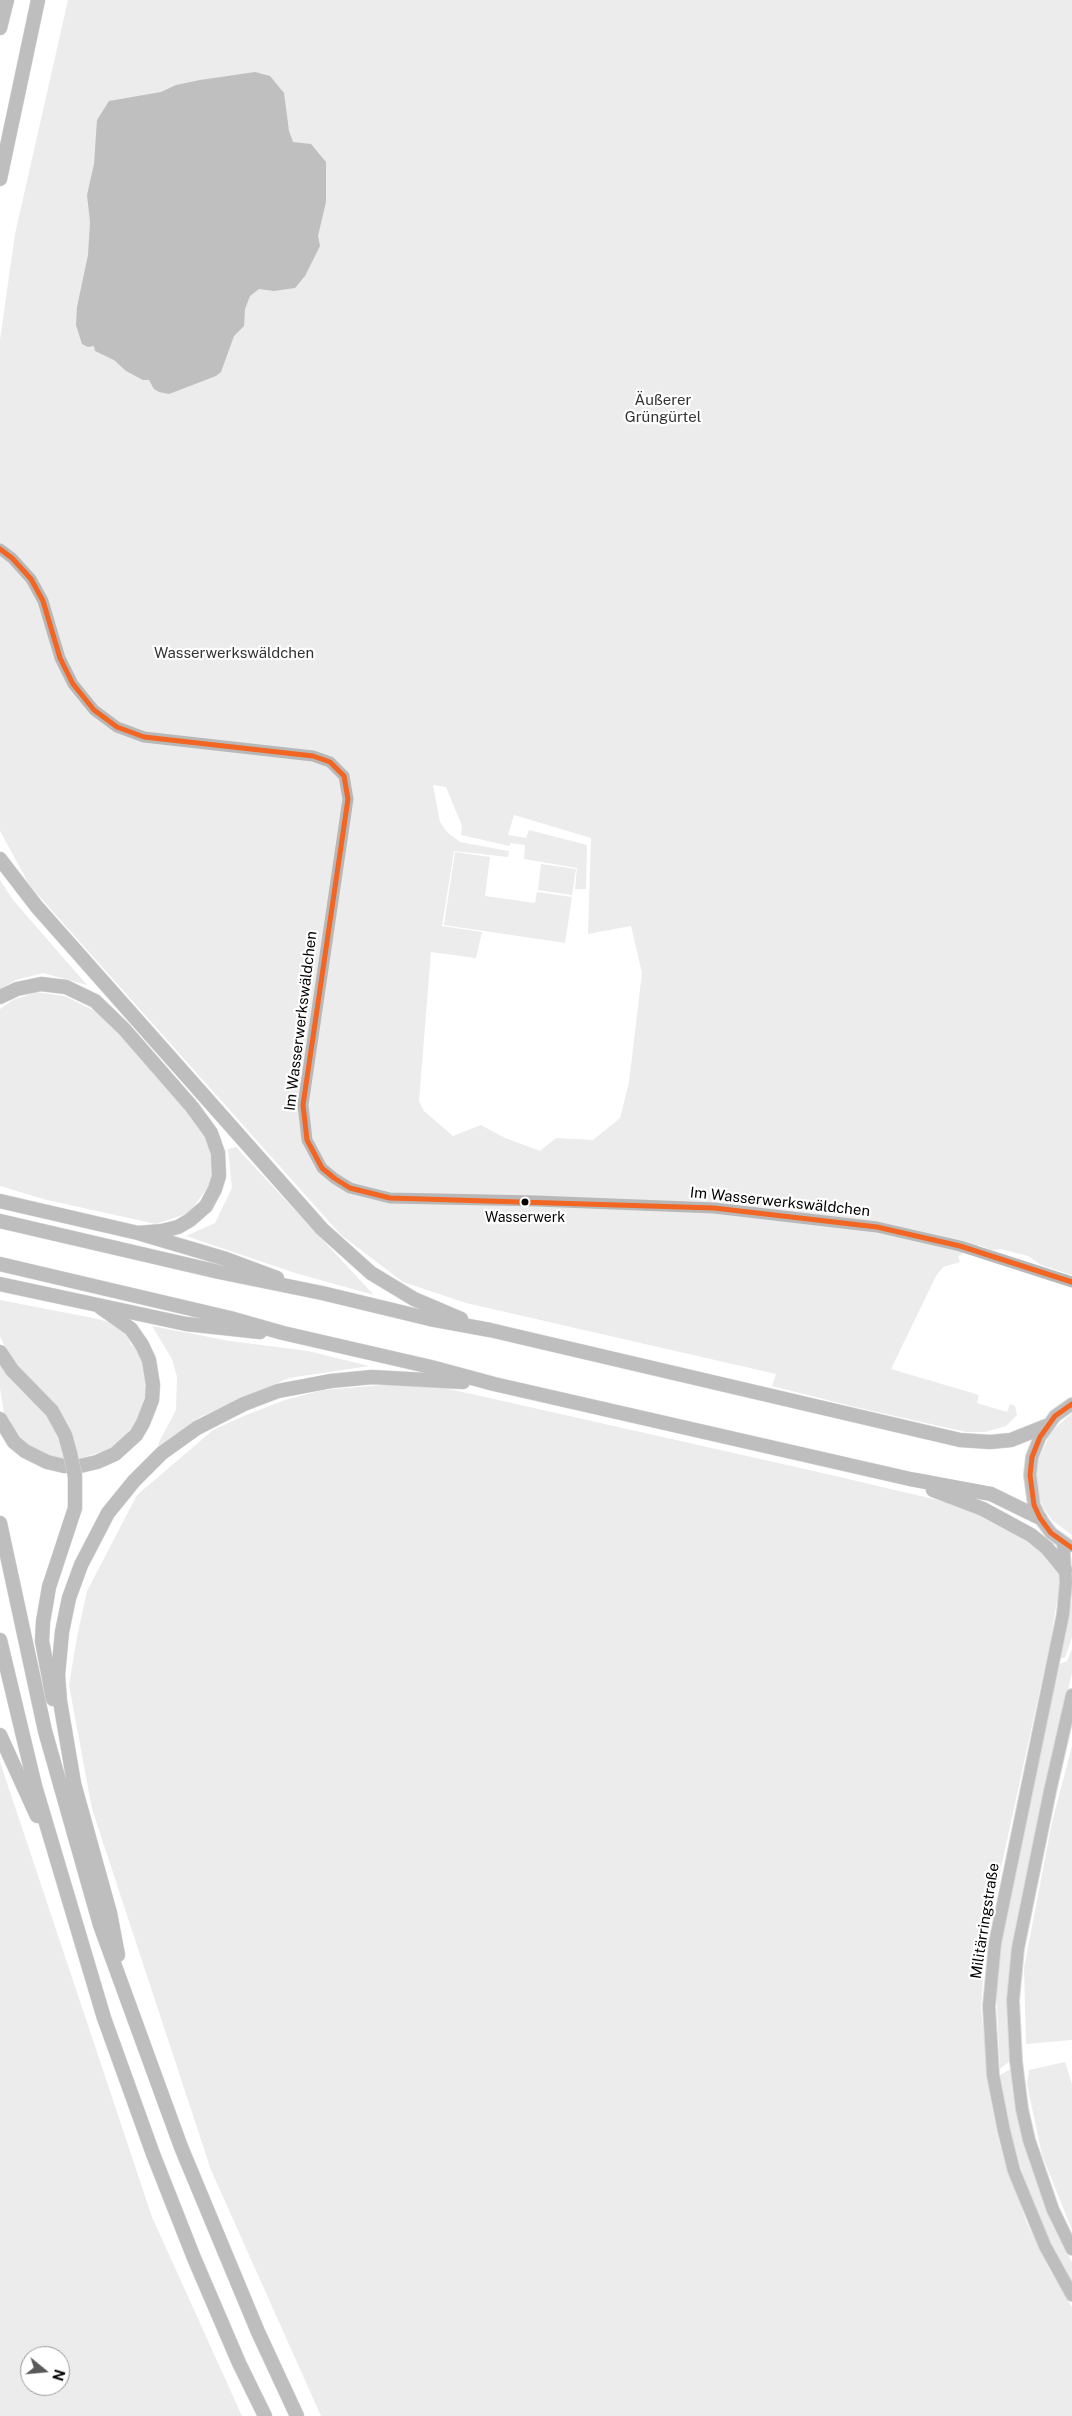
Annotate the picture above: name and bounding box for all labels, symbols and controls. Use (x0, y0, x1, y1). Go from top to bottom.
park label: Äußerer Grüngürtel (625, 391, 701, 426)
park label: Wasserwerkswäldchen (154, 644, 314, 662)
street label: Im Wasserwerkswäldchen (281, 930, 321, 1112)
street label: Im Wasserwerkswäldchen (689, 1184, 871, 1220)
marker: Wasserwerk (520, 1197, 530, 1207)
place label: Wasserwerk (485, 1210, 565, 1226)
street label: Militärringstraße (967, 1862, 1003, 1980)
north arrow (20, 2346, 70, 2396)
text: N (49, 2368, 68, 2383)

